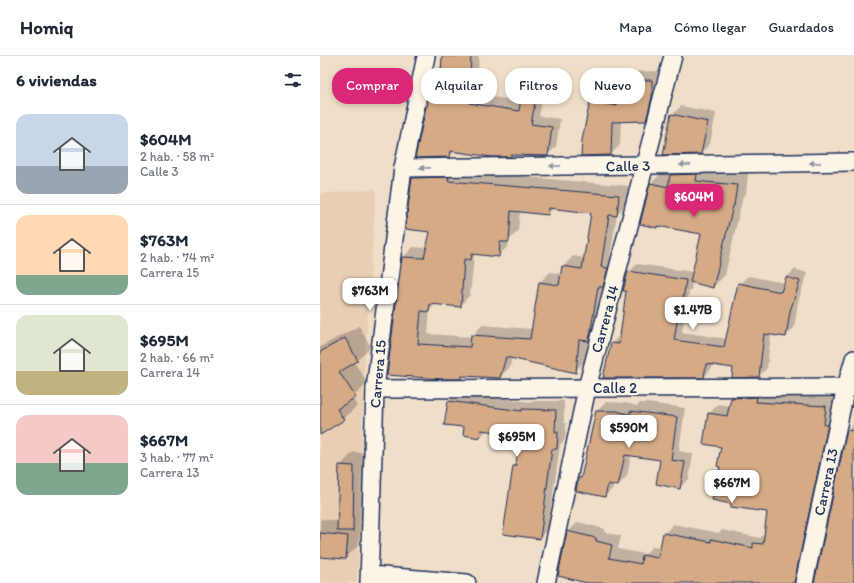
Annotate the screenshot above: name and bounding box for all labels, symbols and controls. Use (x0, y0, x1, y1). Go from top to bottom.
text: Homiq (20, 16, 73, 39)
text: Mapa (619, 19, 652, 36)
text: Cómo llegar (674, 19, 746, 36)
text: Guardados (768, 19, 834, 36)
chip: Comprar (332, 68, 413, 104)
chip: Alquilar (421, 68, 497, 104)
chip: Filtros (505, 68, 572, 104)
chip: Nuevo (580, 68, 645, 104)
icon: filters (282, 69, 304, 91)
text: 6 viviendas (16, 70, 97, 90)
text: $604M (140, 129, 192, 149)
icon: home (48, 130, 96, 178)
text: 2 hab. · 58 m² (140, 149, 214, 164)
street label: Calle 3 (606, 157, 650, 175)
one-way arrow (809, 159, 821, 166)
one-way arrow (678, 162, 691, 168)
one-way arrow (548, 163, 561, 169)
text: Calle 3 (140, 164, 179, 179)
one-way arrow (418, 165, 431, 171)
pin: $604M (666, 184, 722, 218)
text: $604M (674, 189, 714, 204)
text: $763M (140, 230, 189, 250)
icon: home (48, 231, 96, 279)
text: 2 hab. · 74 m² (140, 250, 215, 265)
text: Carrera 15 (140, 265, 199, 280)
pin: $763M (342, 278, 398, 312)
text: $763M (351, 283, 389, 298)
street label: Carrera 14 (587, 283, 623, 355)
pin: $1.47B (660, 297, 726, 331)
text: $1.47B (674, 302, 712, 317)
text: $695M (140, 330, 189, 350)
icon: home (48, 331, 96, 379)
street label: Carrera 15 (366, 339, 390, 409)
text: 2 hab. · 66 m² (140, 350, 214, 365)
text: Carrera 14 (140, 365, 200, 380)
street label: Calle 2 (593, 379, 637, 397)
pin: $590M (601, 415, 657, 449)
text: $590M (610, 420, 648, 435)
pin: $695M (489, 424, 545, 458)
text: $695M (498, 429, 536, 444)
text: $667M (140, 430, 188, 450)
icon: home (48, 431, 96, 479)
street label: Carrera 13 (810, 447, 842, 517)
text: 3 hab. · 77 m² (140, 450, 214, 465)
text: Carrera 13 (140, 465, 199, 480)
pin: $667M (704, 470, 760, 504)
text: $667M (713, 475, 751, 490)

